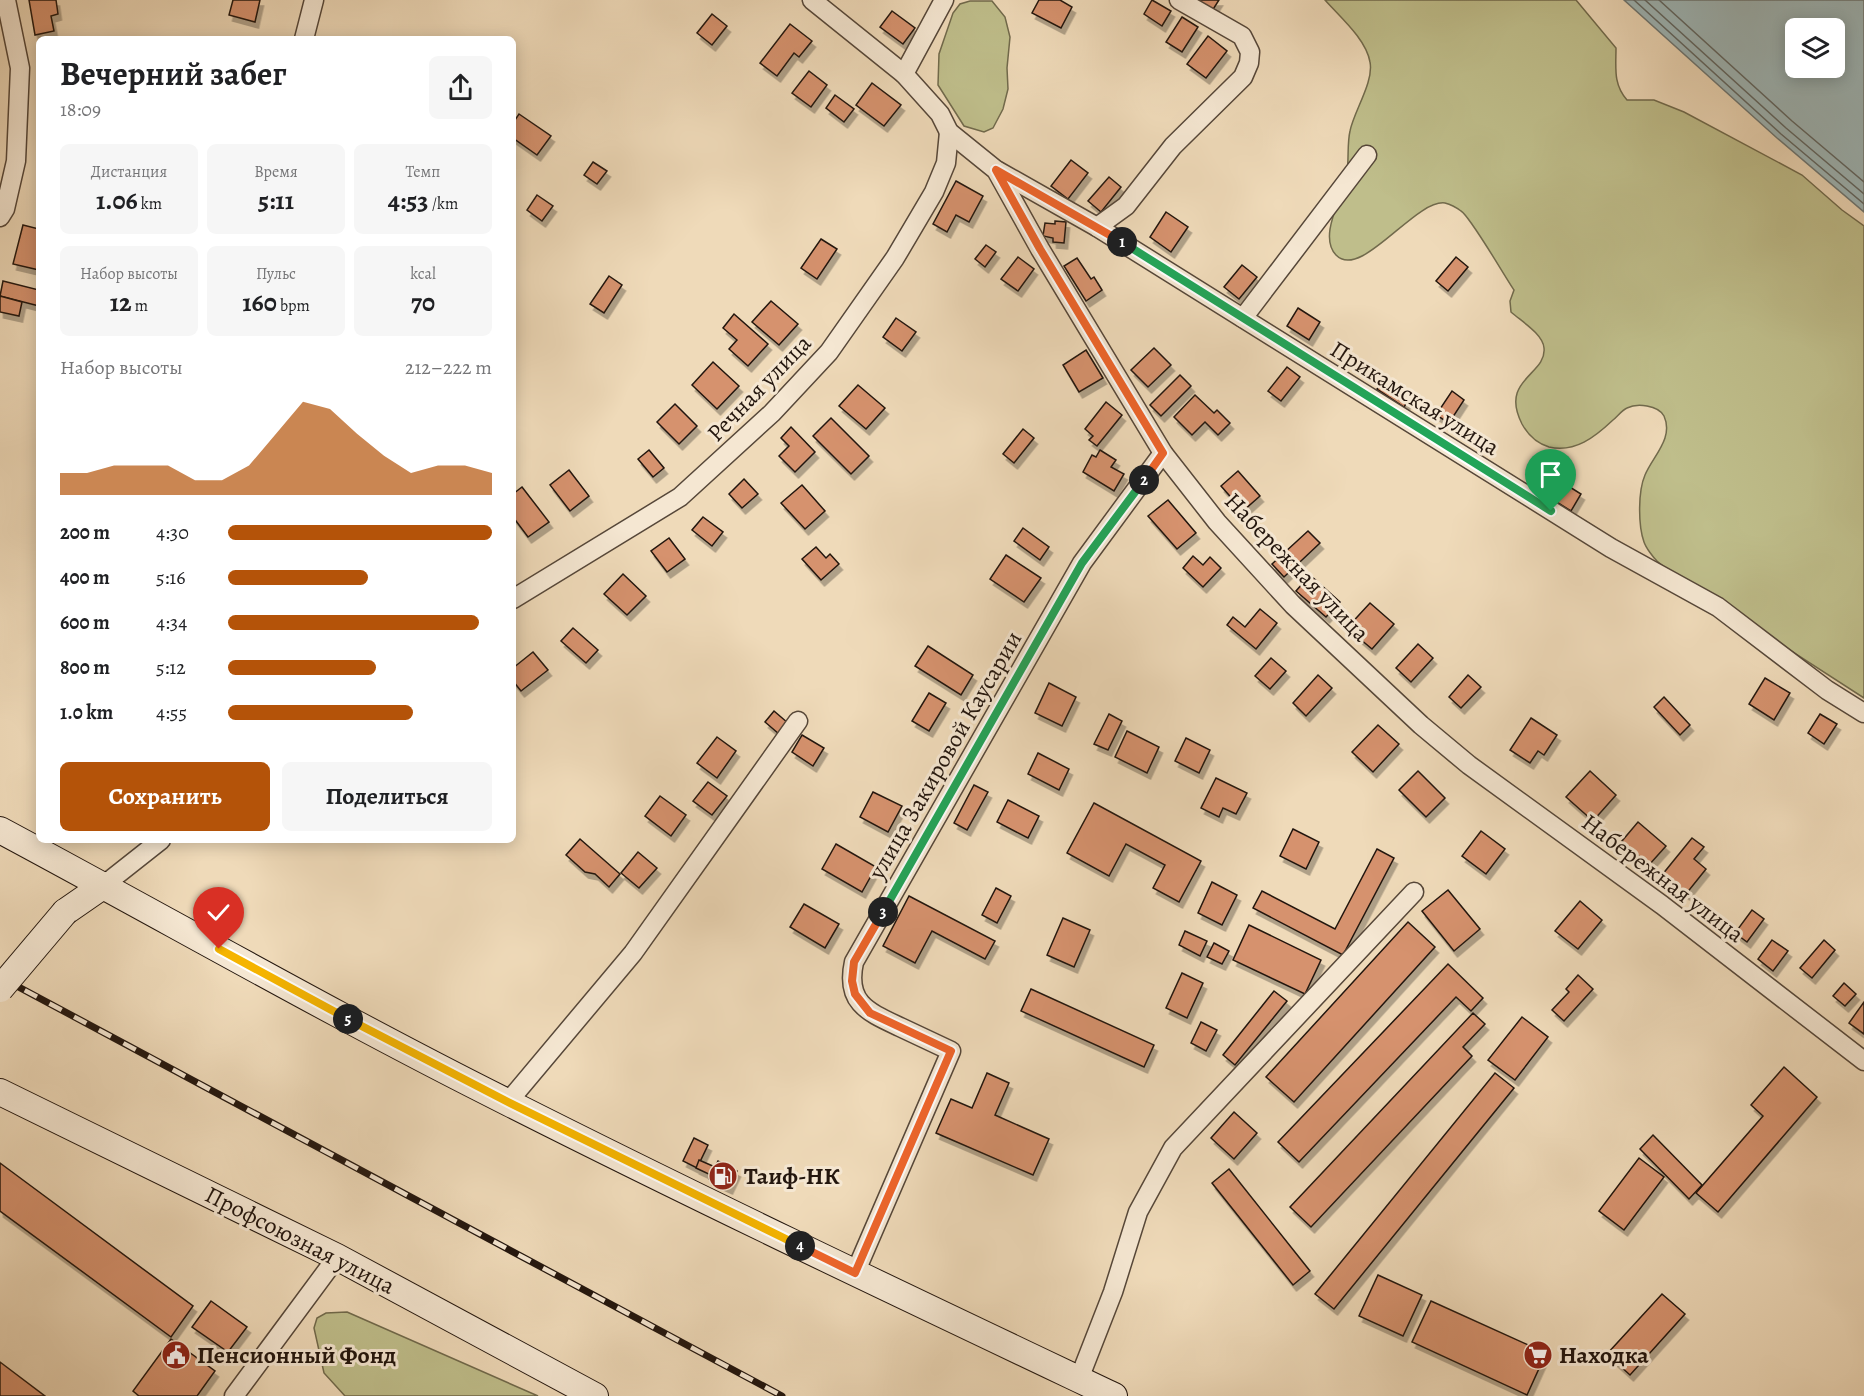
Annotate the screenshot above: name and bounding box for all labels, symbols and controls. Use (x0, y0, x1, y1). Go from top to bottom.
map controls (1785, 18, 1845, 78)
button: layers (1785, 18, 1845, 78)
text: Вечерний забег (60, 51, 287, 96)
button: share (429, 56, 492, 119)
text: 18:09 (60, 96, 101, 123)
text: Дистанция (91, 161, 167, 183)
text: Время (254, 161, 298, 183)
text: Темп (406, 161, 440, 183)
text: 1.06 (96, 183, 138, 218)
text: 5:11 (258, 183, 294, 218)
text: 4:53 (388, 183, 429, 218)
text: km (138, 193, 162, 215)
text: /km (429, 193, 458, 215)
pin: 1 (1107, 227, 1137, 257)
text: 1 (1119, 231, 1125, 253)
text: Набор высоты (80, 263, 178, 285)
text: Пульс (256, 263, 296, 285)
text: kcal (410, 263, 436, 285)
text: 12 (110, 285, 132, 320)
text: 160 (242, 285, 277, 320)
text: 70 (411, 285, 435, 320)
text: m (132, 295, 148, 317)
text: bpm (277, 295, 310, 317)
street label: Речная улица (700, 328, 818, 448)
street label: Прикамская улица (1324, 333, 1506, 463)
text: Набор высоты (60, 354, 183, 381)
text: 212–222 m (405, 354, 492, 381)
pin (1525, 449, 1576, 511)
icon: arrive (1534, 458, 1567, 491)
pin: 2 (1129, 465, 1159, 495)
text: 2 (1140, 469, 1148, 491)
street label: Набережная улица (1217, 485, 1377, 649)
text: 200 m (60, 519, 110, 546)
text: 4:30 (156, 519, 189, 546)
text: 400 m (60, 564, 110, 591)
text: 5:16 (156, 564, 185, 591)
text: 600 m (60, 609, 110, 636)
text: 4:34 (156, 609, 187, 636)
street label: улица Закировой Каусарии (860, 625, 1029, 886)
text: 800 m (60, 654, 110, 681)
text: 5:12 (156, 654, 186, 681)
text: 1.0 km (60, 699, 113, 726)
text: 4:55 (156, 699, 187, 726)
button: Сохранить (60, 762, 270, 831)
button: Поделиться (282, 762, 492, 831)
street label: Набережная улица (1575, 806, 1751, 950)
pin (193, 887, 244, 949)
icon: check (202, 896, 235, 929)
pin: 3 (868, 897, 898, 927)
text: 3 (880, 901, 886, 923)
pin: 5 (333, 1004, 363, 1034)
text: 5 (345, 1008, 351, 1030)
fuel station icon: Таиф-НК (707, 1160, 739, 1192)
place label: Таиф-НК (744, 1160, 840, 1192)
street label: Профсоюзная улица (200, 1178, 400, 1302)
pin: 4 (785, 1231, 815, 1261)
text: 4 (796, 1235, 804, 1257)
public building icon: Пенсионный Фонд (160, 1339, 192, 1371)
place label: Пенсионный Фонд (197, 1339, 396, 1371)
supermarket icon: Находка (1522, 1339, 1554, 1371)
place label: Находка (1559, 1339, 1649, 1371)

